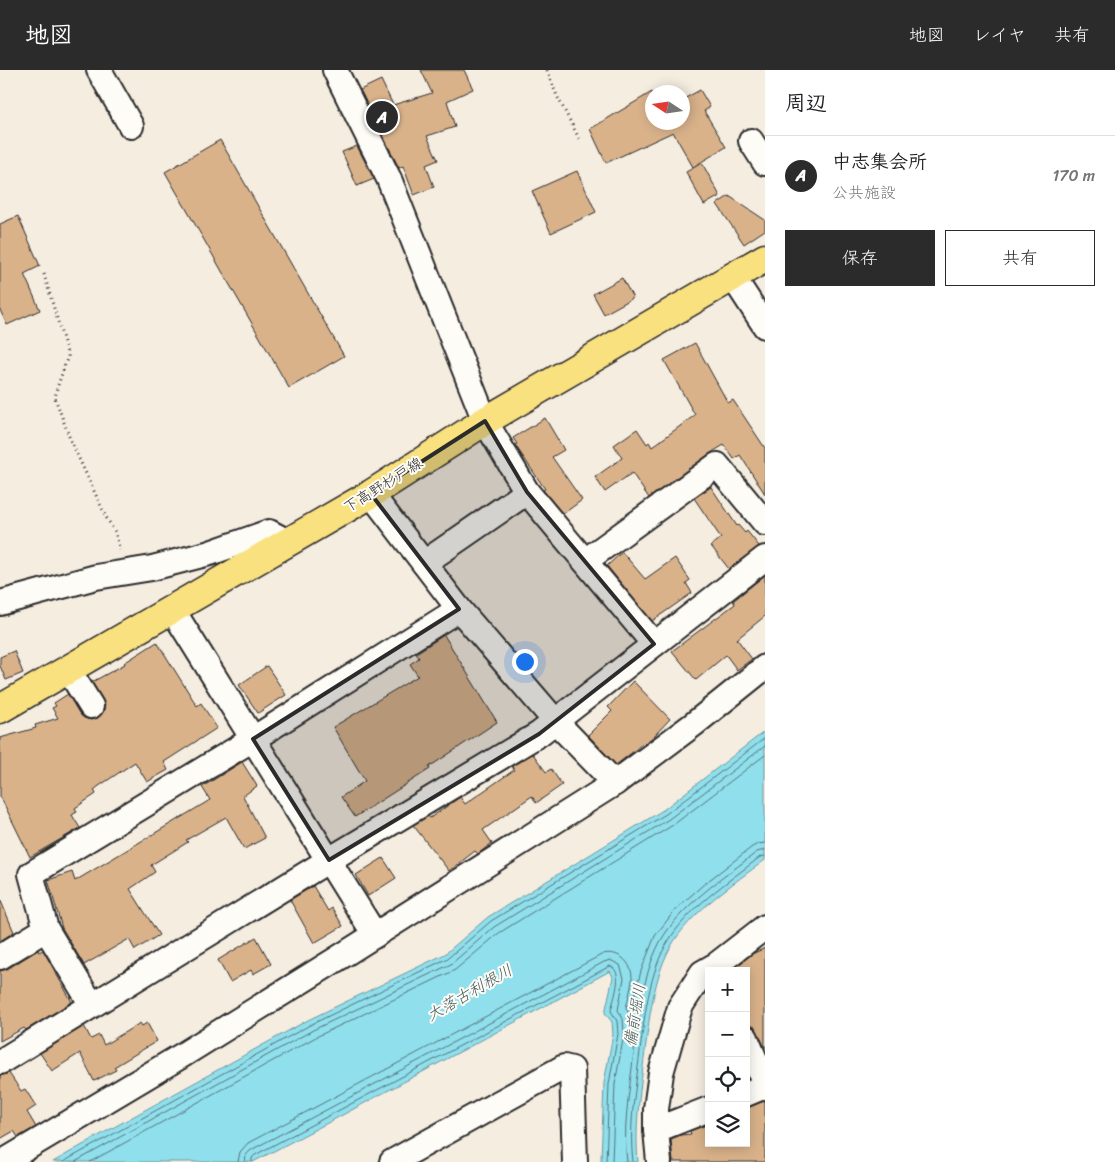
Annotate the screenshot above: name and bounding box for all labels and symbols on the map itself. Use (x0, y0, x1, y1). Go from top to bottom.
north arrow (645, 85, 690, 130)
pin: A (366, 98, 398, 136)
street label: 下高野杉戸線 (338, 450, 428, 520)
your location (512, 649, 538, 675)
water label: 大落古利根川 (420, 956, 518, 1029)
water label: 備前堀川 (615, 981, 654, 1049)

